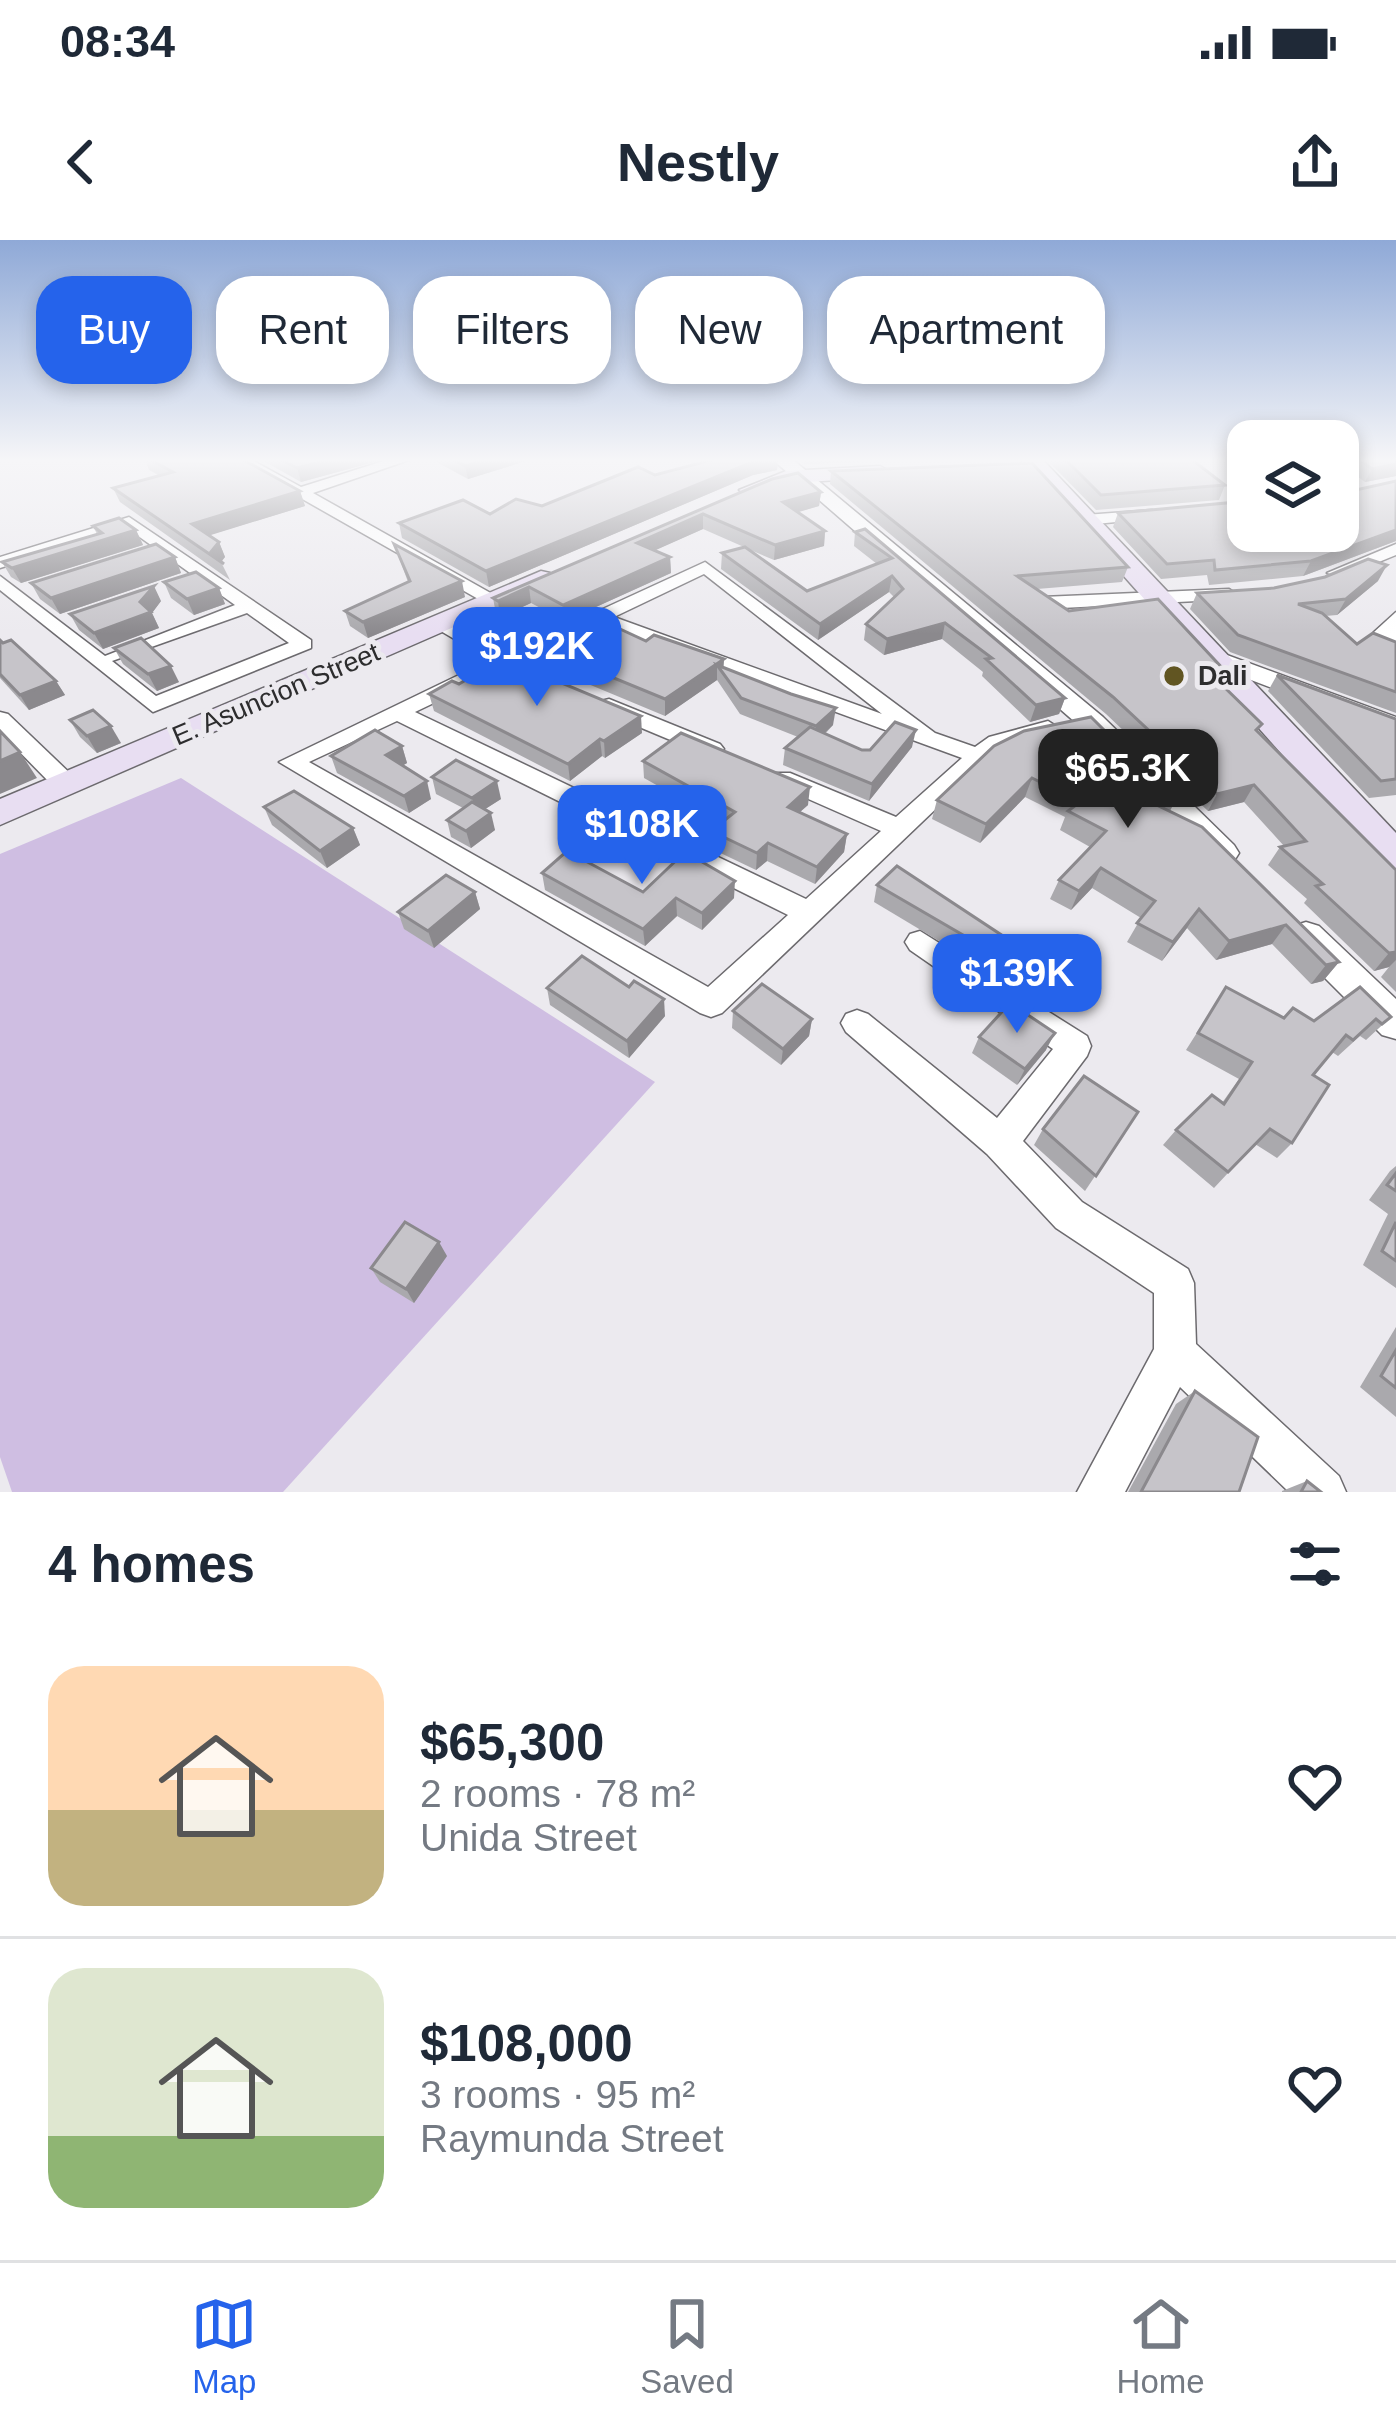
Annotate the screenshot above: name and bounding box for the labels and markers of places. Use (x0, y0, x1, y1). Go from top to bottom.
pin: $192K (453, 607, 621, 709)
place label: Dali (1198, 661, 1248, 691)
marker: Dali (1161, 663, 1187, 689)
pin: $65.3K (1030, 729, 1226, 831)
pin: $108K (558, 785, 726, 887)
pin: $139K (933, 934, 1101, 1036)

